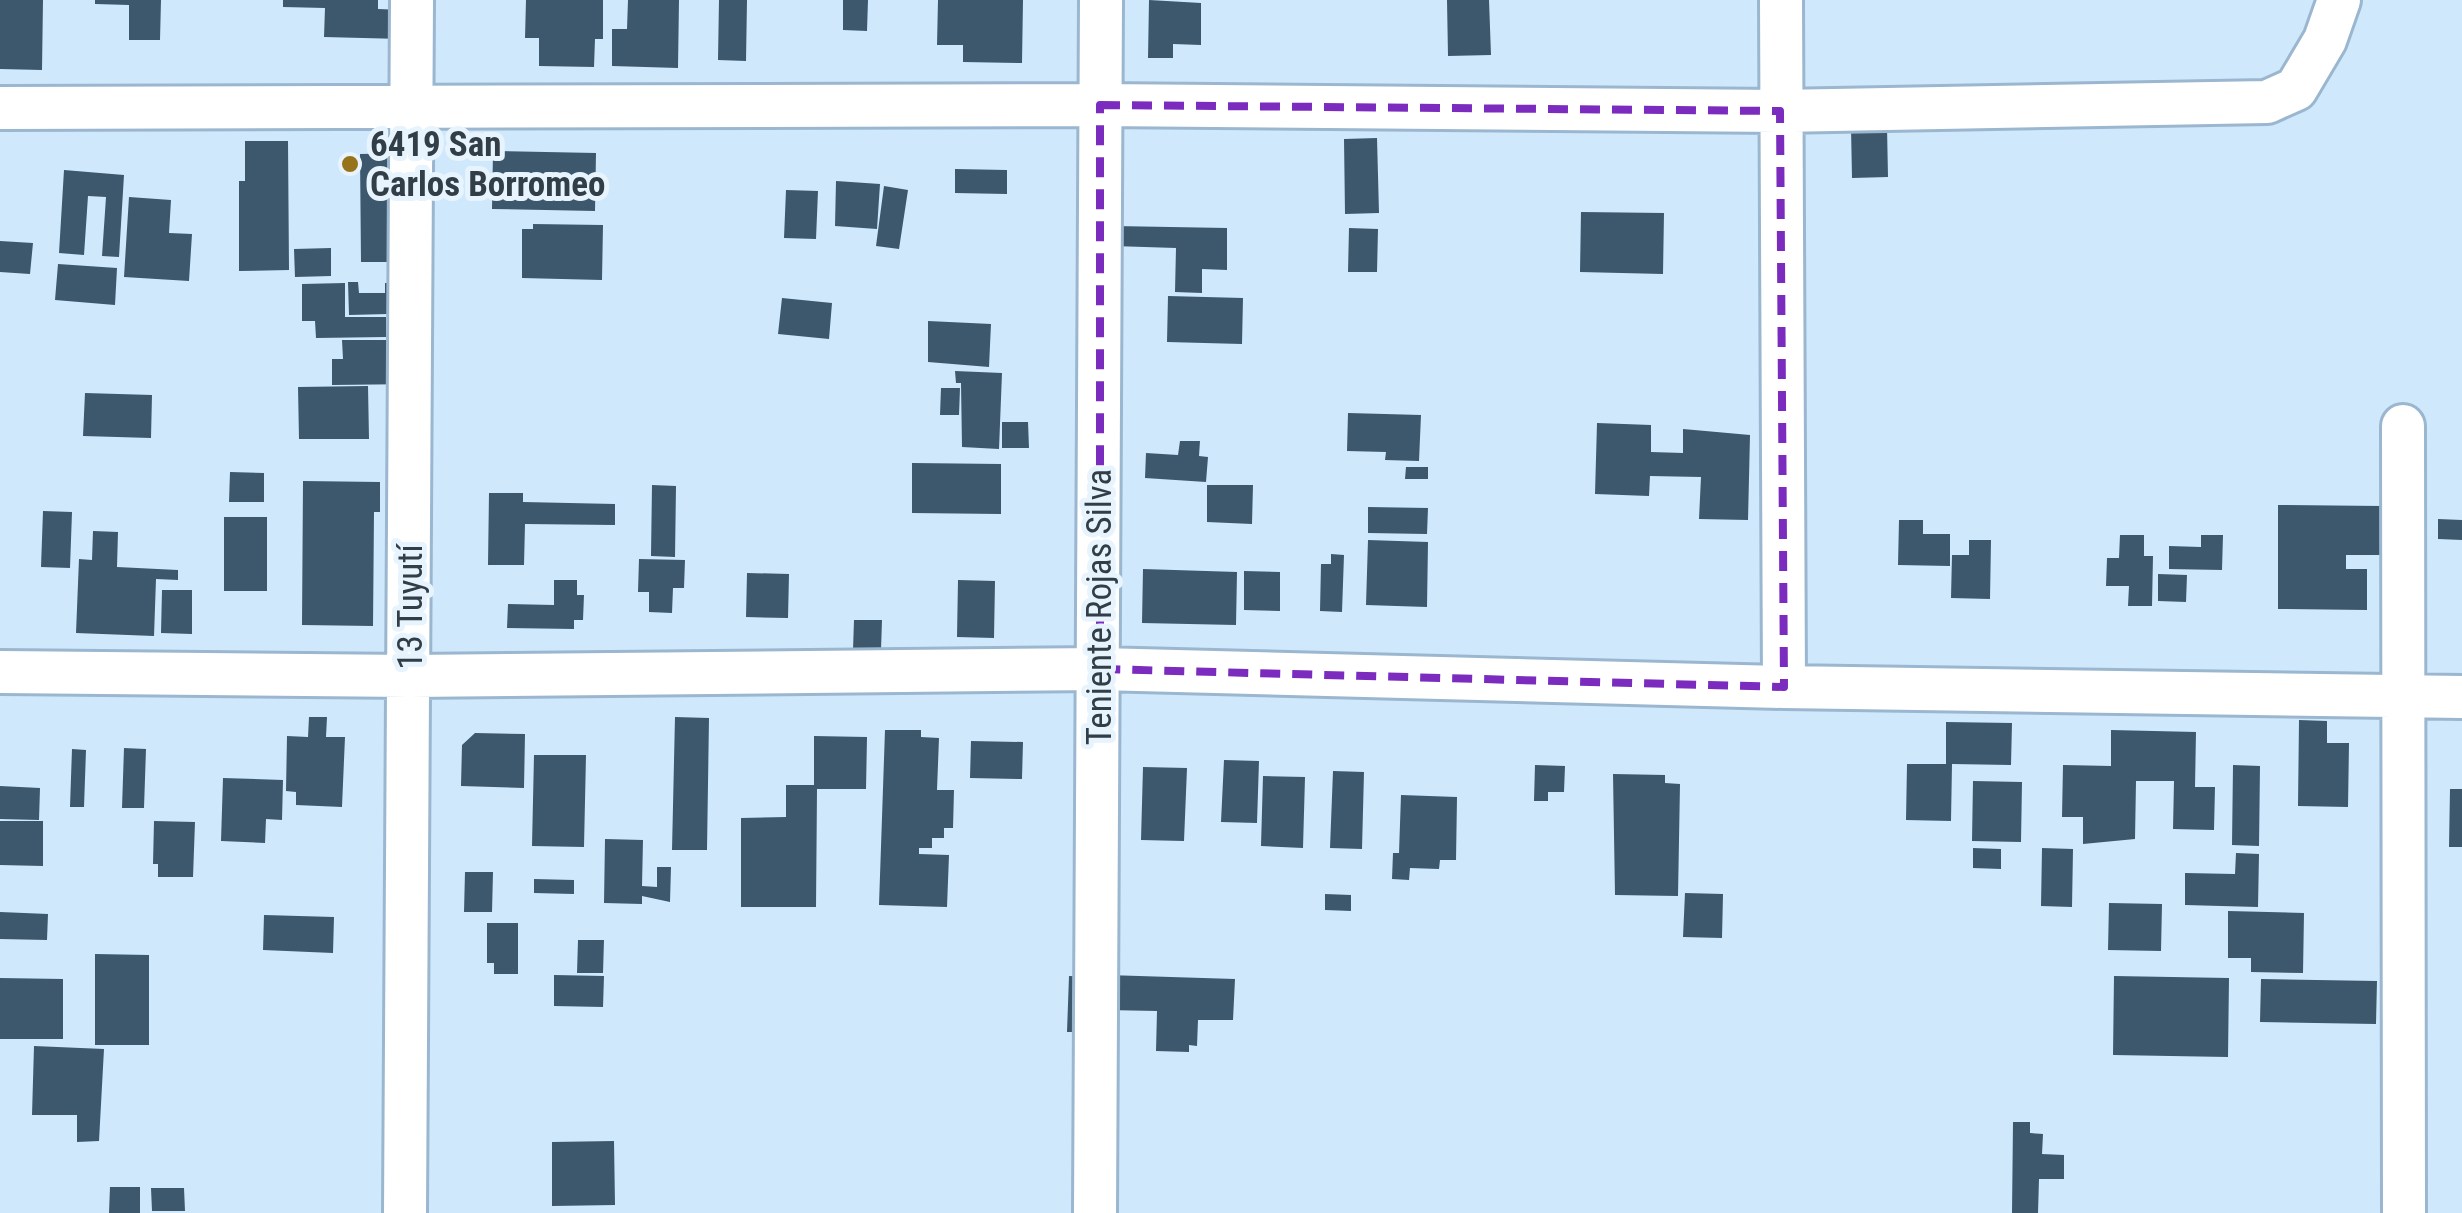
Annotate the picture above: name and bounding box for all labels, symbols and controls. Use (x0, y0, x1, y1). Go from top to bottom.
place label: 6419 San Carlos Borromeo (370, 124, 605, 205)
marker: 6419 San Carlos Borromeo (339, 153, 361, 175)
street label: Teniente Rojas Silva (1079, 469, 1120, 745)
street label: 13 Tuyutí (390, 542, 431, 670)

